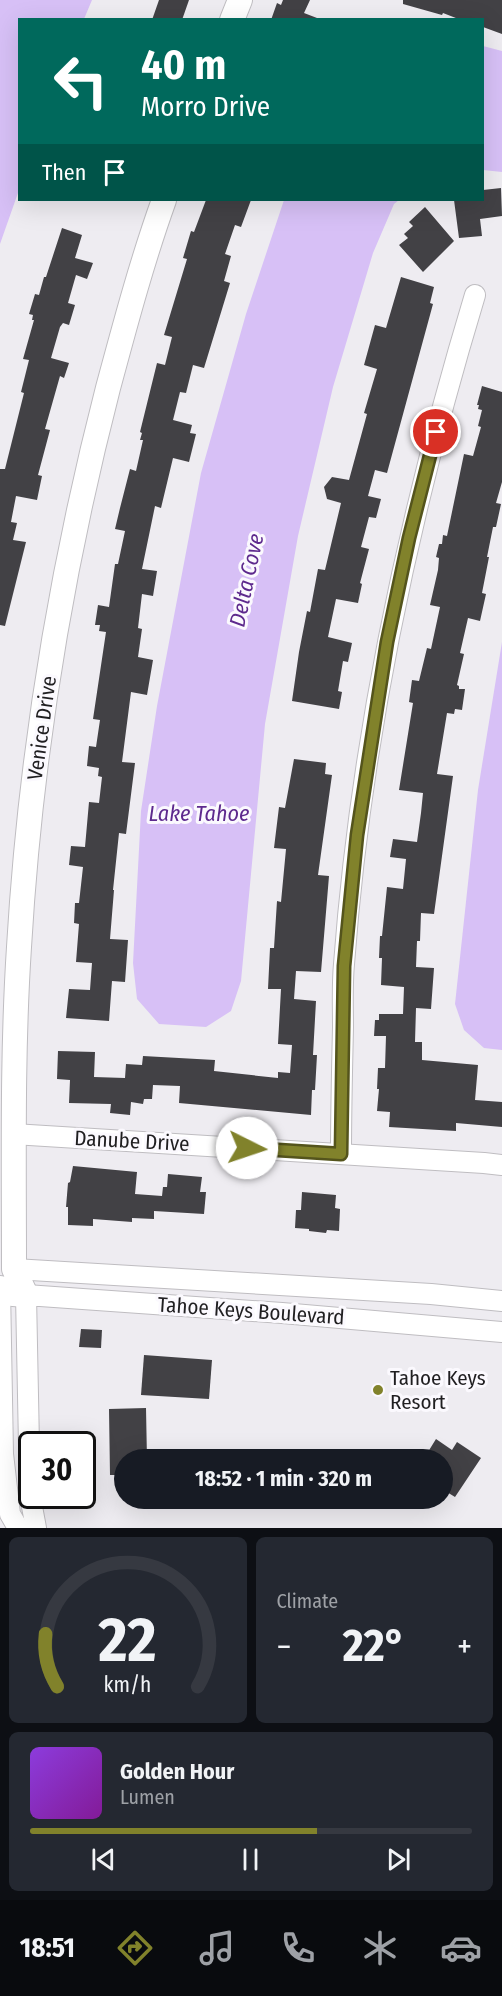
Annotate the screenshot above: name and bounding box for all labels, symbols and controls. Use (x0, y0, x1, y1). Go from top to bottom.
text: 40 m (141, 40, 226, 90)
icon: left (42, 42, 120, 120)
text: Morro Drive (141, 91, 270, 123)
icon: arrive (98, 156, 131, 189)
text: Then (42, 159, 86, 186)
pin (410, 406, 461, 457)
icon: arrive (419, 415, 452, 448)
water label: Delta Cove (223, 531, 270, 629)
street label: Venice Drive (22, 674, 62, 782)
water label: Lake Tahoe (149, 800, 249, 827)
position arrow (215, 1116, 279, 1180)
street label: Danube Drive (74, 1125, 190, 1157)
street label: Tahoe Keys Boulevard (157, 1292, 345, 1330)
place label: Tahoe Keys Resort (390, 1365, 486, 1415)
marker: Tahoe Keys Resort (371, 1383, 385, 1397)
speed limit sign: 30 (18, 1431, 96, 1509)
text: 18:52 · 1 min · 320 m (195, 1465, 372, 1492)
text: Climate (277, 1589, 338, 1613)
text: 22 (98, 1603, 157, 1678)
text: 22° (343, 1619, 406, 1673)
text: − (277, 1627, 291, 1667)
text: + (457, 1627, 472, 1667)
text: km/h (104, 1672, 152, 1698)
text: Golden Hour (120, 1758, 234, 1785)
text: Lumen (120, 1785, 175, 1809)
icon: previous (87, 1843, 120, 1876)
icon: pause (234, 1843, 267, 1876)
icon: next (382, 1843, 415, 1876)
icon: directions (114, 1927, 156, 1969)
icon: music (196, 1927, 238, 1969)
icon: phone (277, 1927, 319, 1969)
icon: climate (359, 1927, 401, 1969)
icon: car (440, 1927, 482, 1969)
text: 18:51 (20, 1932, 75, 1964)

